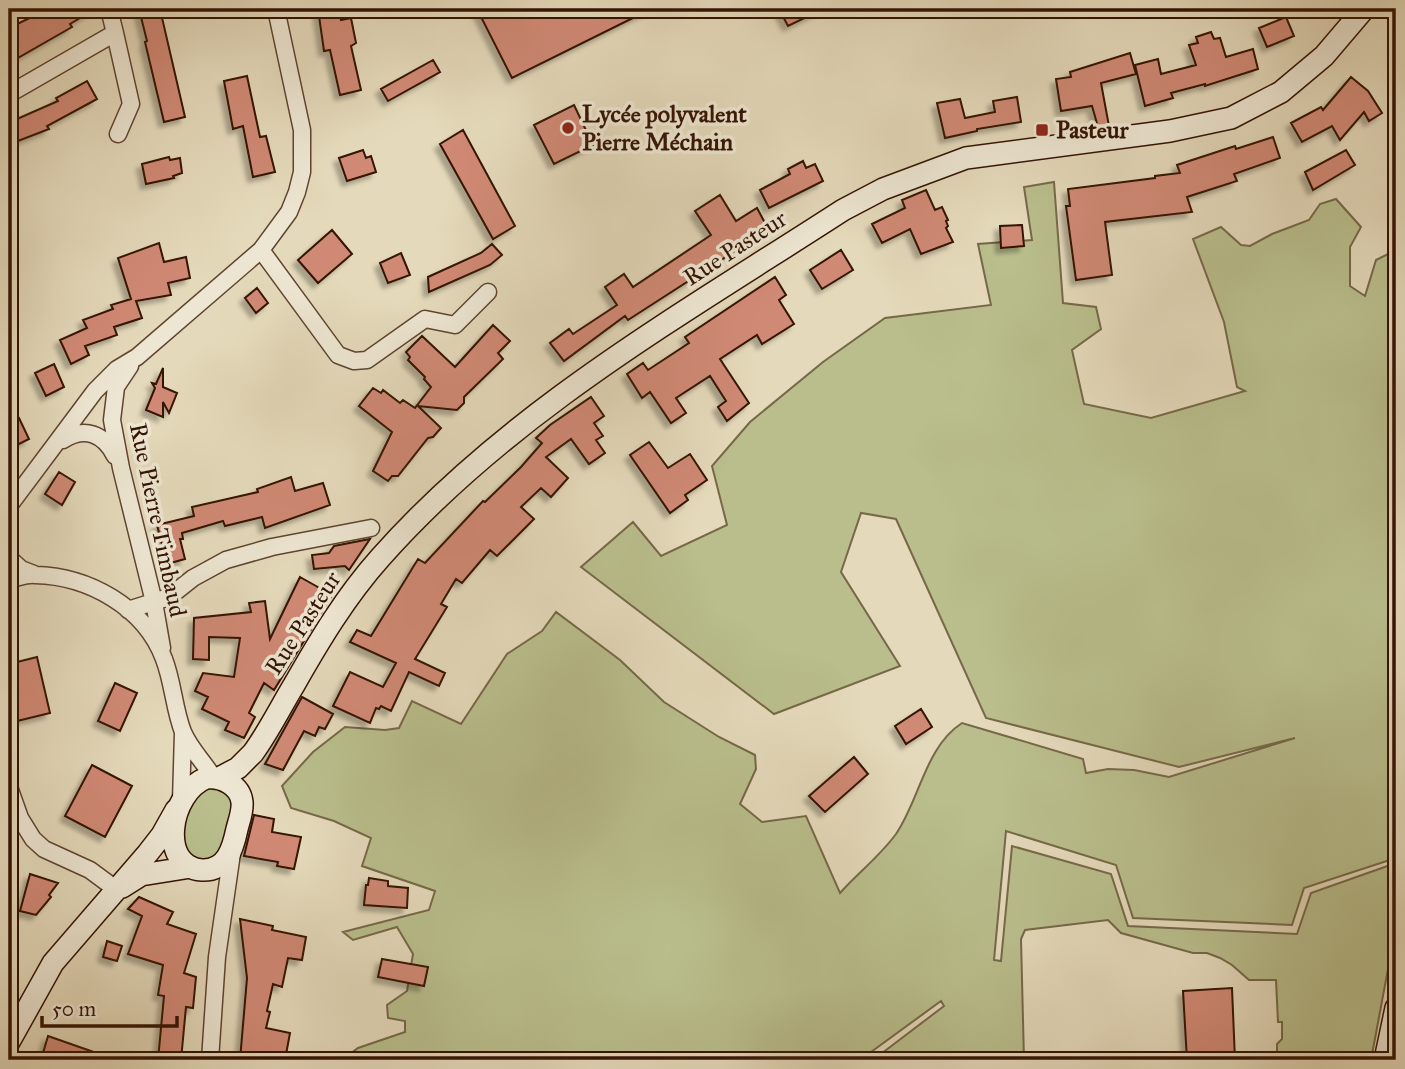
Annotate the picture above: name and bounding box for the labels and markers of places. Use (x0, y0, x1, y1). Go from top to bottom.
place label: Lycée polyvalent Pierre Méchain (582, 99, 747, 157)
place label: Pasteur (1056, 115, 1129, 145)
marker: Lycée polyvalent Pierre Méchain (560, 120, 576, 136)
marker: Pasteur (1034, 122, 1050, 138)

